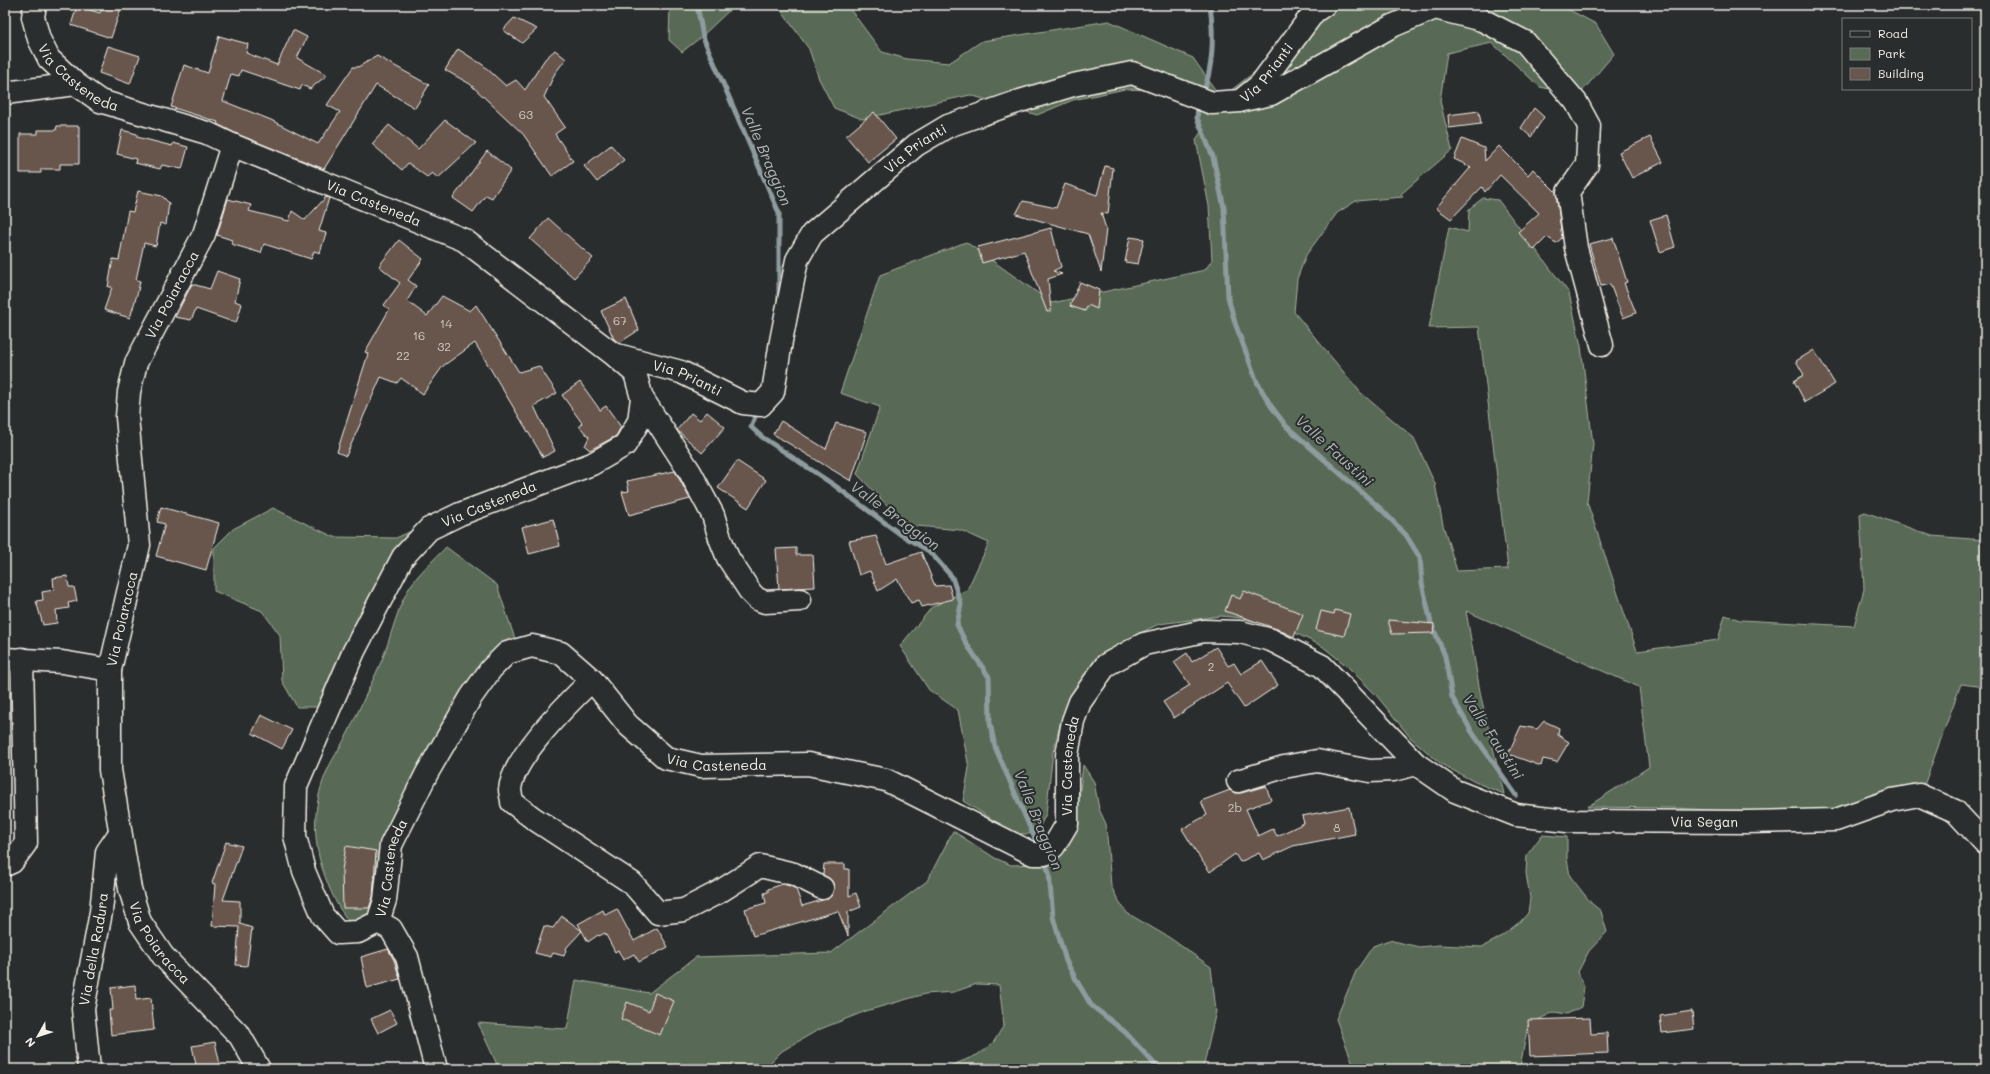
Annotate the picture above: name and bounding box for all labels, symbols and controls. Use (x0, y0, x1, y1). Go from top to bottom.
legend (1842, 18, 1972, 90)
text: Road (1878, 25, 1908, 41)
street label: Via Prianti (1236, 39, 1297, 107)
street label: Via Casteneda (34, 40, 121, 115)
text: Park (1878, 45, 1905, 61)
text: Building (1878, 65, 1924, 81)
water label: Valle Braggion (737, 103, 797, 208)
house number: 63 (519, 106, 533, 122)
street label: Via Prianti (880, 119, 950, 177)
street label: Via Casteneda (323, 175, 424, 230)
street label: Via Poiaracca (140, 247, 203, 342)
house number: 67 (613, 312, 627, 328)
house number: 14 (440, 315, 452, 331)
house number: 16 (413, 327, 425, 343)
house number: 32 (437, 338, 451, 354)
house number: 22 (396, 347, 410, 363)
street label: Via Prianti (651, 355, 725, 400)
water label: Valle Faustini (1291, 410, 1378, 491)
street label: Via Casteneda (438, 476, 539, 531)
water label: Valle Braggion (847, 476, 944, 555)
street label: Via Poiaracca (101, 569, 142, 668)
house number: 2 (1208, 658, 1214, 674)
water label: Valle Faustini (1459, 690, 1529, 783)
street label: Via Casteneda (1057, 712, 1083, 816)
street label: Via Casteneda (665, 748, 767, 775)
water label: Valle Braggion (1010, 767, 1068, 873)
house number: 2b (1228, 799, 1242, 815)
street label: Via Segan (1670, 812, 1738, 831)
street label: Via Casteneda (370, 816, 412, 920)
house number: 8 (1333, 819, 1341, 835)
street label: Via della Radura (74, 892, 112, 1007)
street label: Via Poiaracca (125, 899, 195, 988)
north arrow (18, 1016, 58, 1056)
text: N (21, 1035, 38, 1051)

